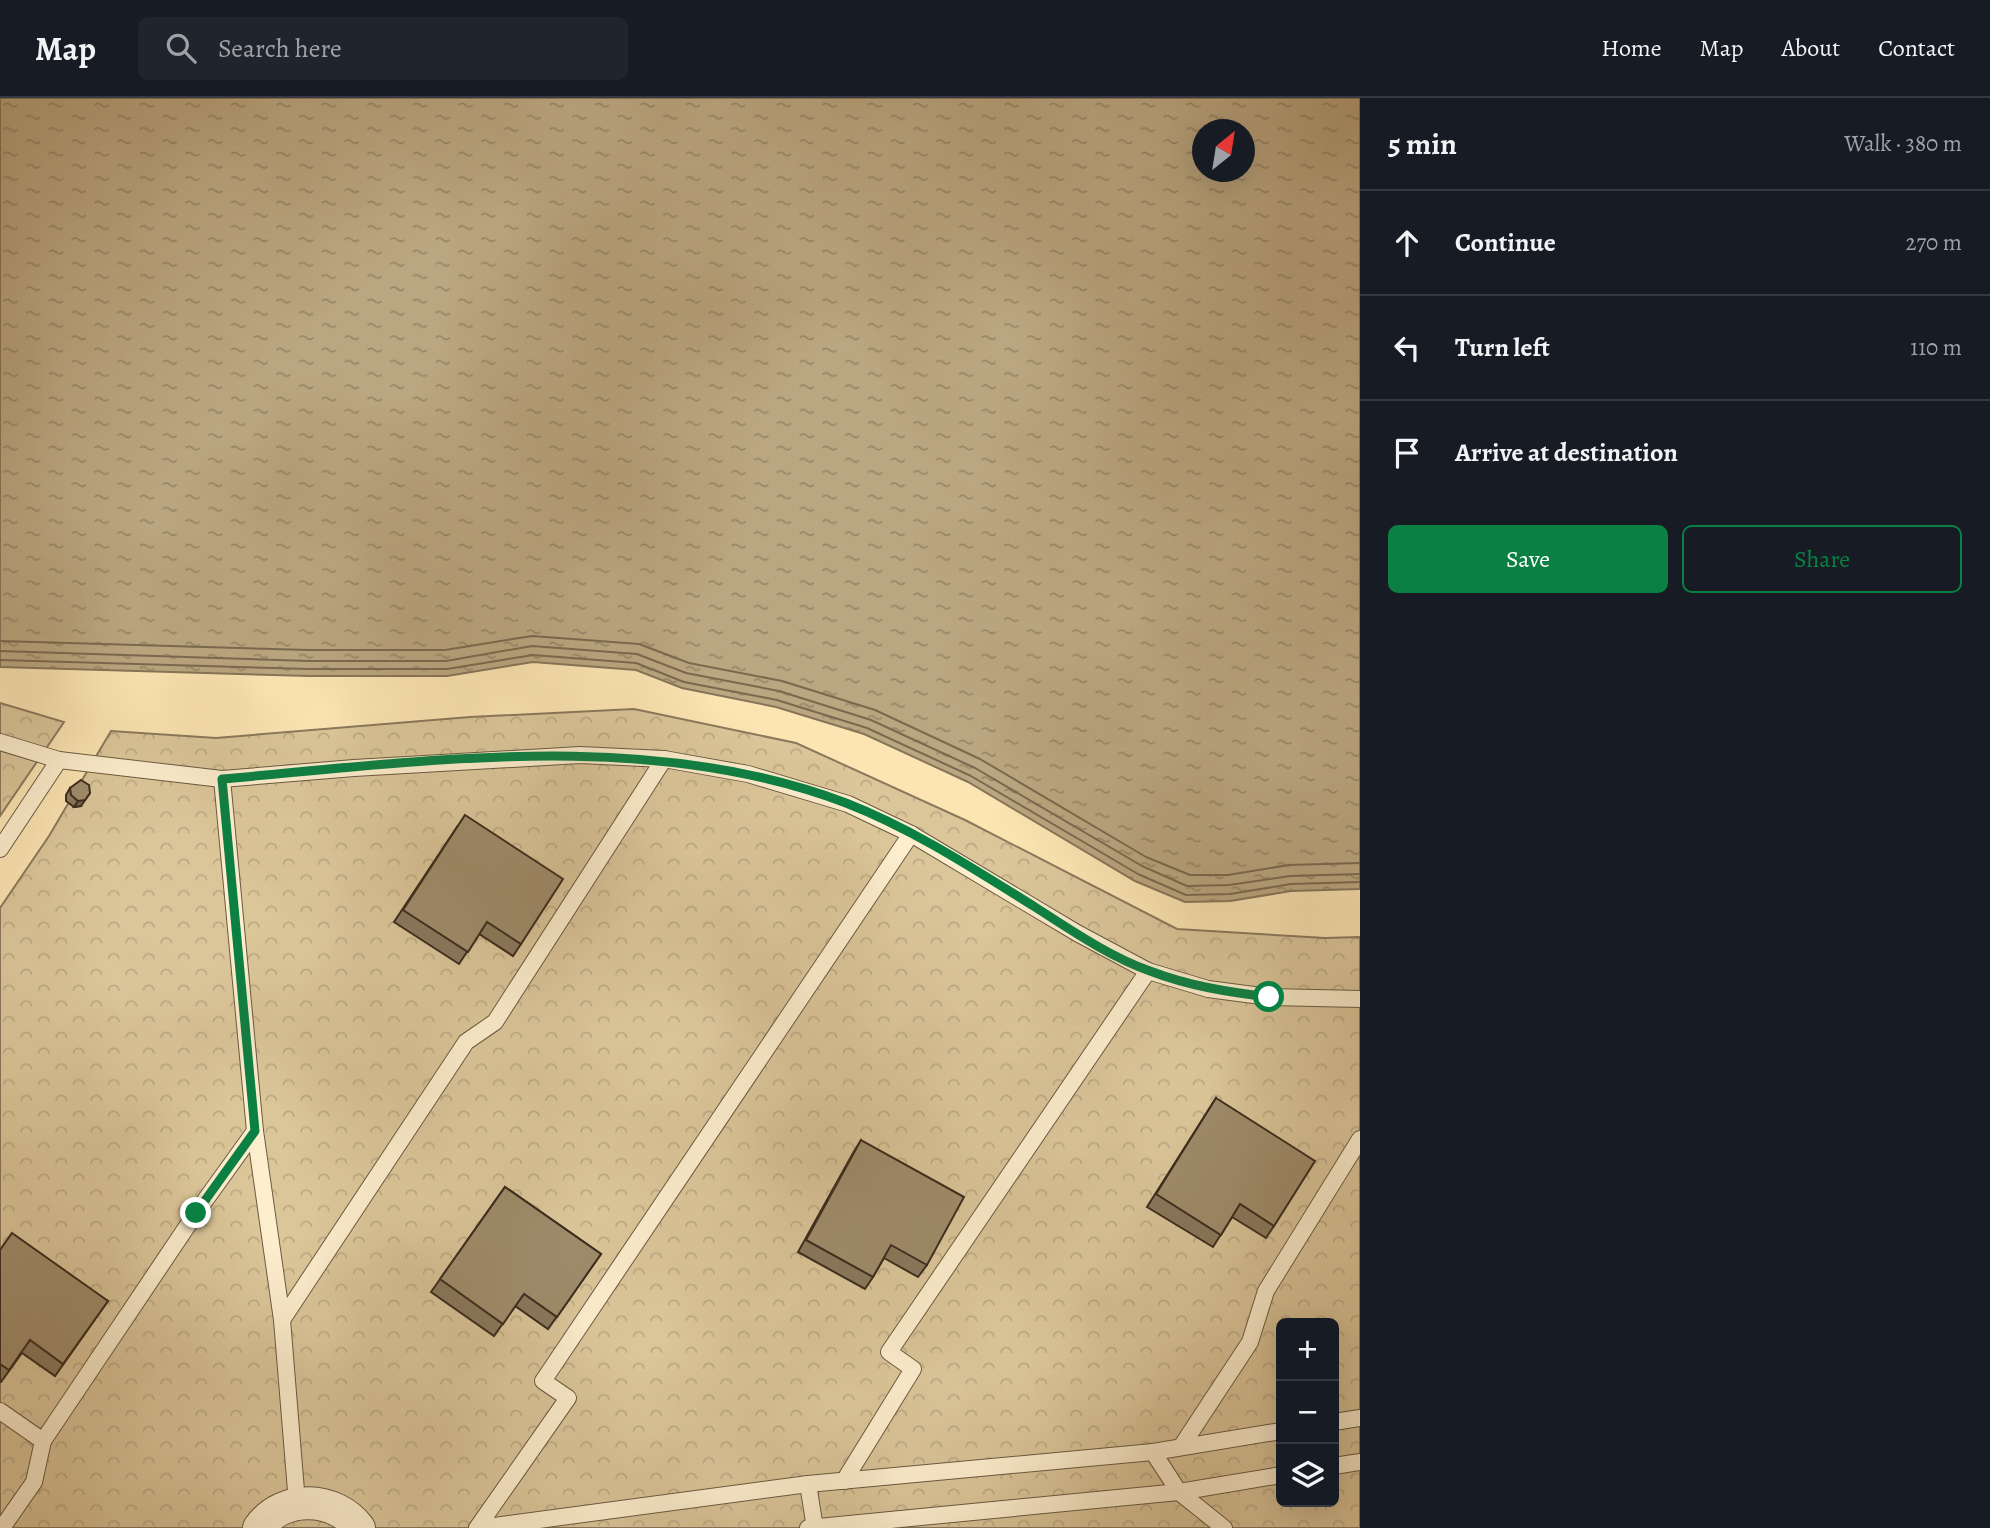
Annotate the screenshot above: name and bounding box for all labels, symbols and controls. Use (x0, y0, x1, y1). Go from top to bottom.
search box (138, 17, 628, 80)
text: Map (35, 26, 96, 71)
icon: search (162, 29, 200, 67)
text: Search here (218, 31, 342, 66)
text: Home (1601, 32, 1662, 64)
text: Map (1700, 32, 1744, 64)
text: About (1782, 32, 1840, 64)
text: Contact (1878, 32, 1955, 64)
north arrow (1192, 119, 1255, 182)
text: 5 min (1388, 124, 1457, 164)
text: Walk · 380 m (1844, 128, 1962, 159)
icon: ahead (1388, 224, 1426, 262)
text: Continue (1455, 225, 1556, 260)
text: 270 m (1905, 227, 1962, 258)
icon: left (1388, 329, 1426, 367)
text: Turn left (1455, 330, 1550, 365)
text: 110 m (1910, 332, 1962, 363)
icon: arrive (1388, 434, 1426, 472)
text: Arrive at destination (1455, 435, 1678, 470)
button: Save (1388, 525, 1668, 593)
button: Share (1682, 525, 1962, 593)
route start (1253, 981, 1284, 1012)
route end (180, 1197, 211, 1228)
map controls (1276, 1318, 1339, 1507)
button: + (1276, 1318, 1339, 1381)
button: − (1276, 1381, 1339, 1444)
button: layers (1276, 1444, 1339, 1507)

